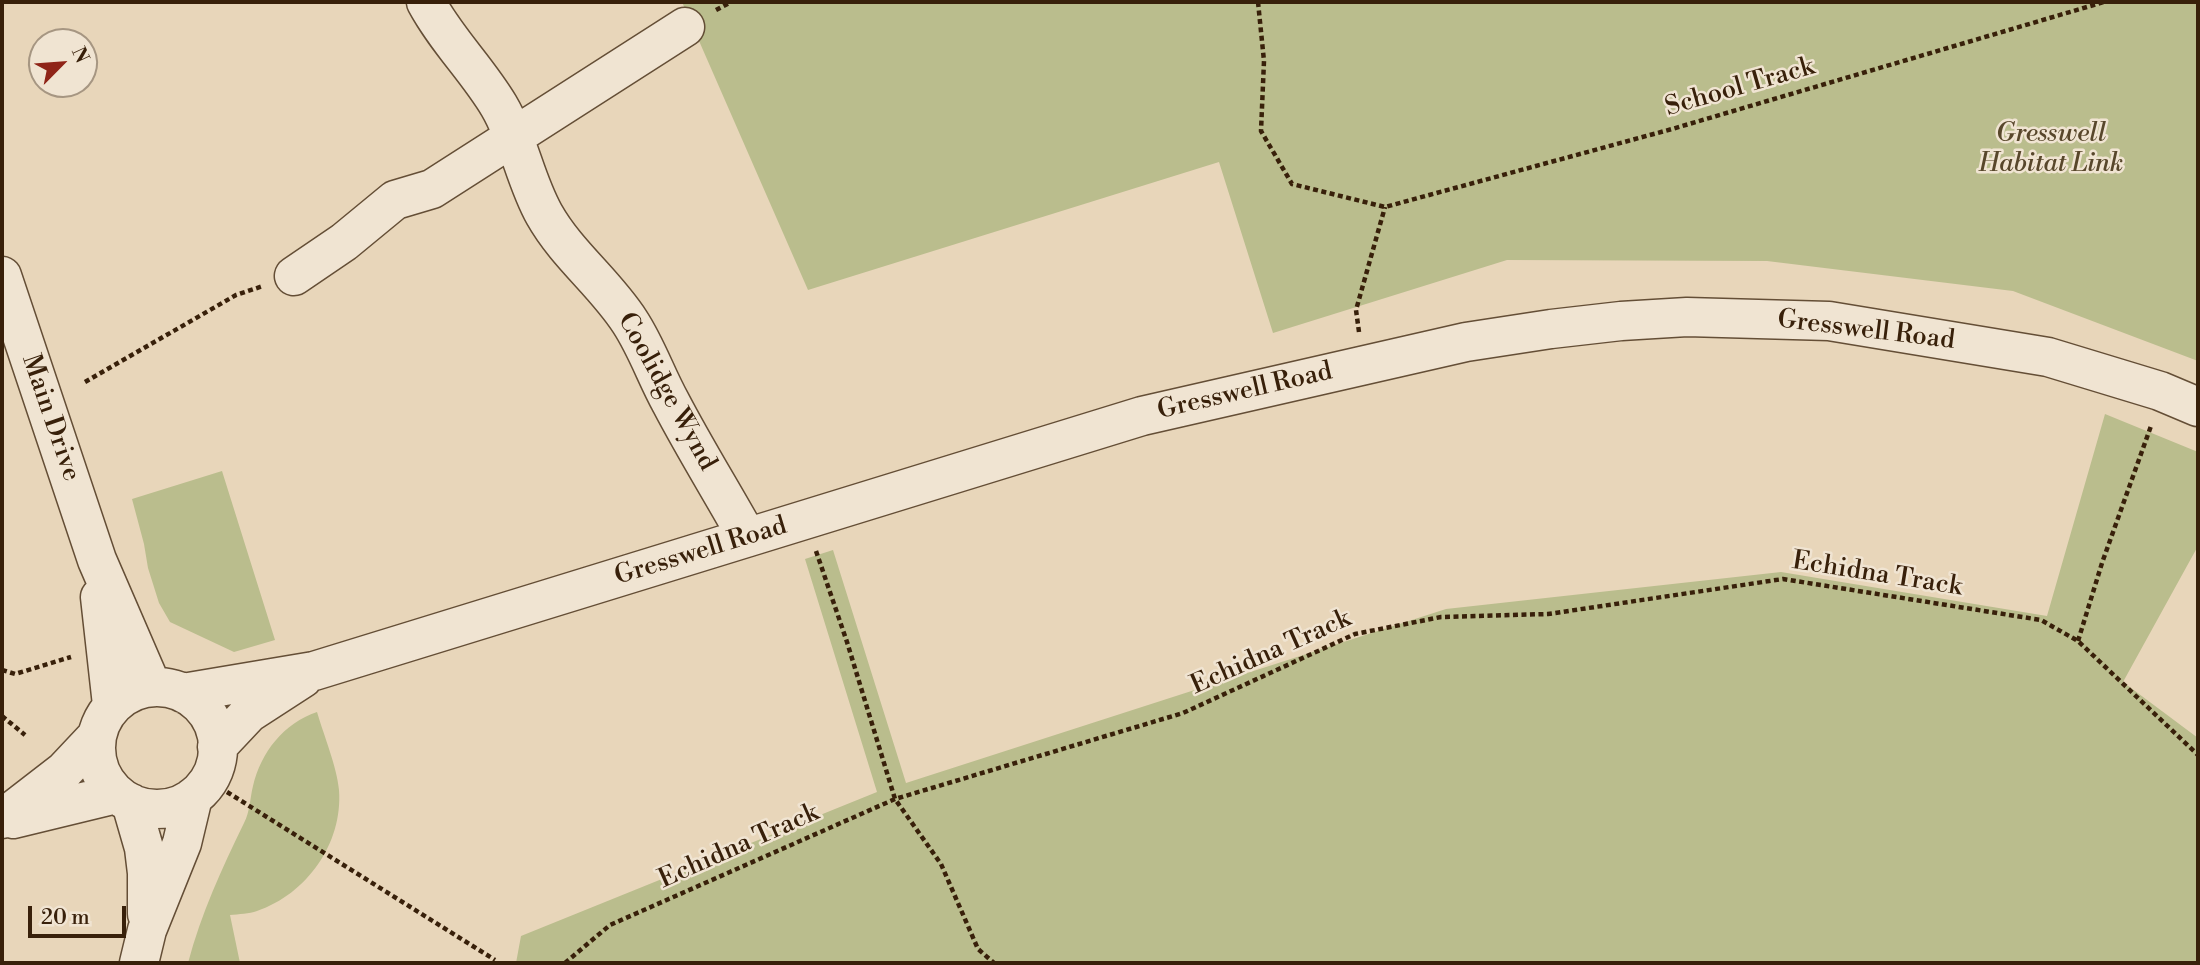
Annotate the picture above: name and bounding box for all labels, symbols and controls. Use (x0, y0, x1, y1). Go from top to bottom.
north arrow (28, 28, 98, 98)
text: N (66, 43, 94, 67)
street label: School Track (1662, 52, 1818, 124)
park label: Gresswell Habitat Link (1979, 119, 2123, 180)
street label: Gresswell Road (1776, 305, 1956, 357)
street label: Coolidge Wynd (610, 308, 722, 476)
street label: Main Drive (14, 351, 86, 485)
street label: Gresswell Road (1155, 357, 1335, 427)
street label: Gresswell Road (611, 511, 791, 593)
street label: Echidna Track (1790, 546, 1964, 604)
street label: Echidna Track (1186, 604, 1356, 702)
street label: Echidna Track (654, 798, 824, 896)
scale bar (32, 892, 130, 936)
text: 20 m (41, 905, 90, 931)

